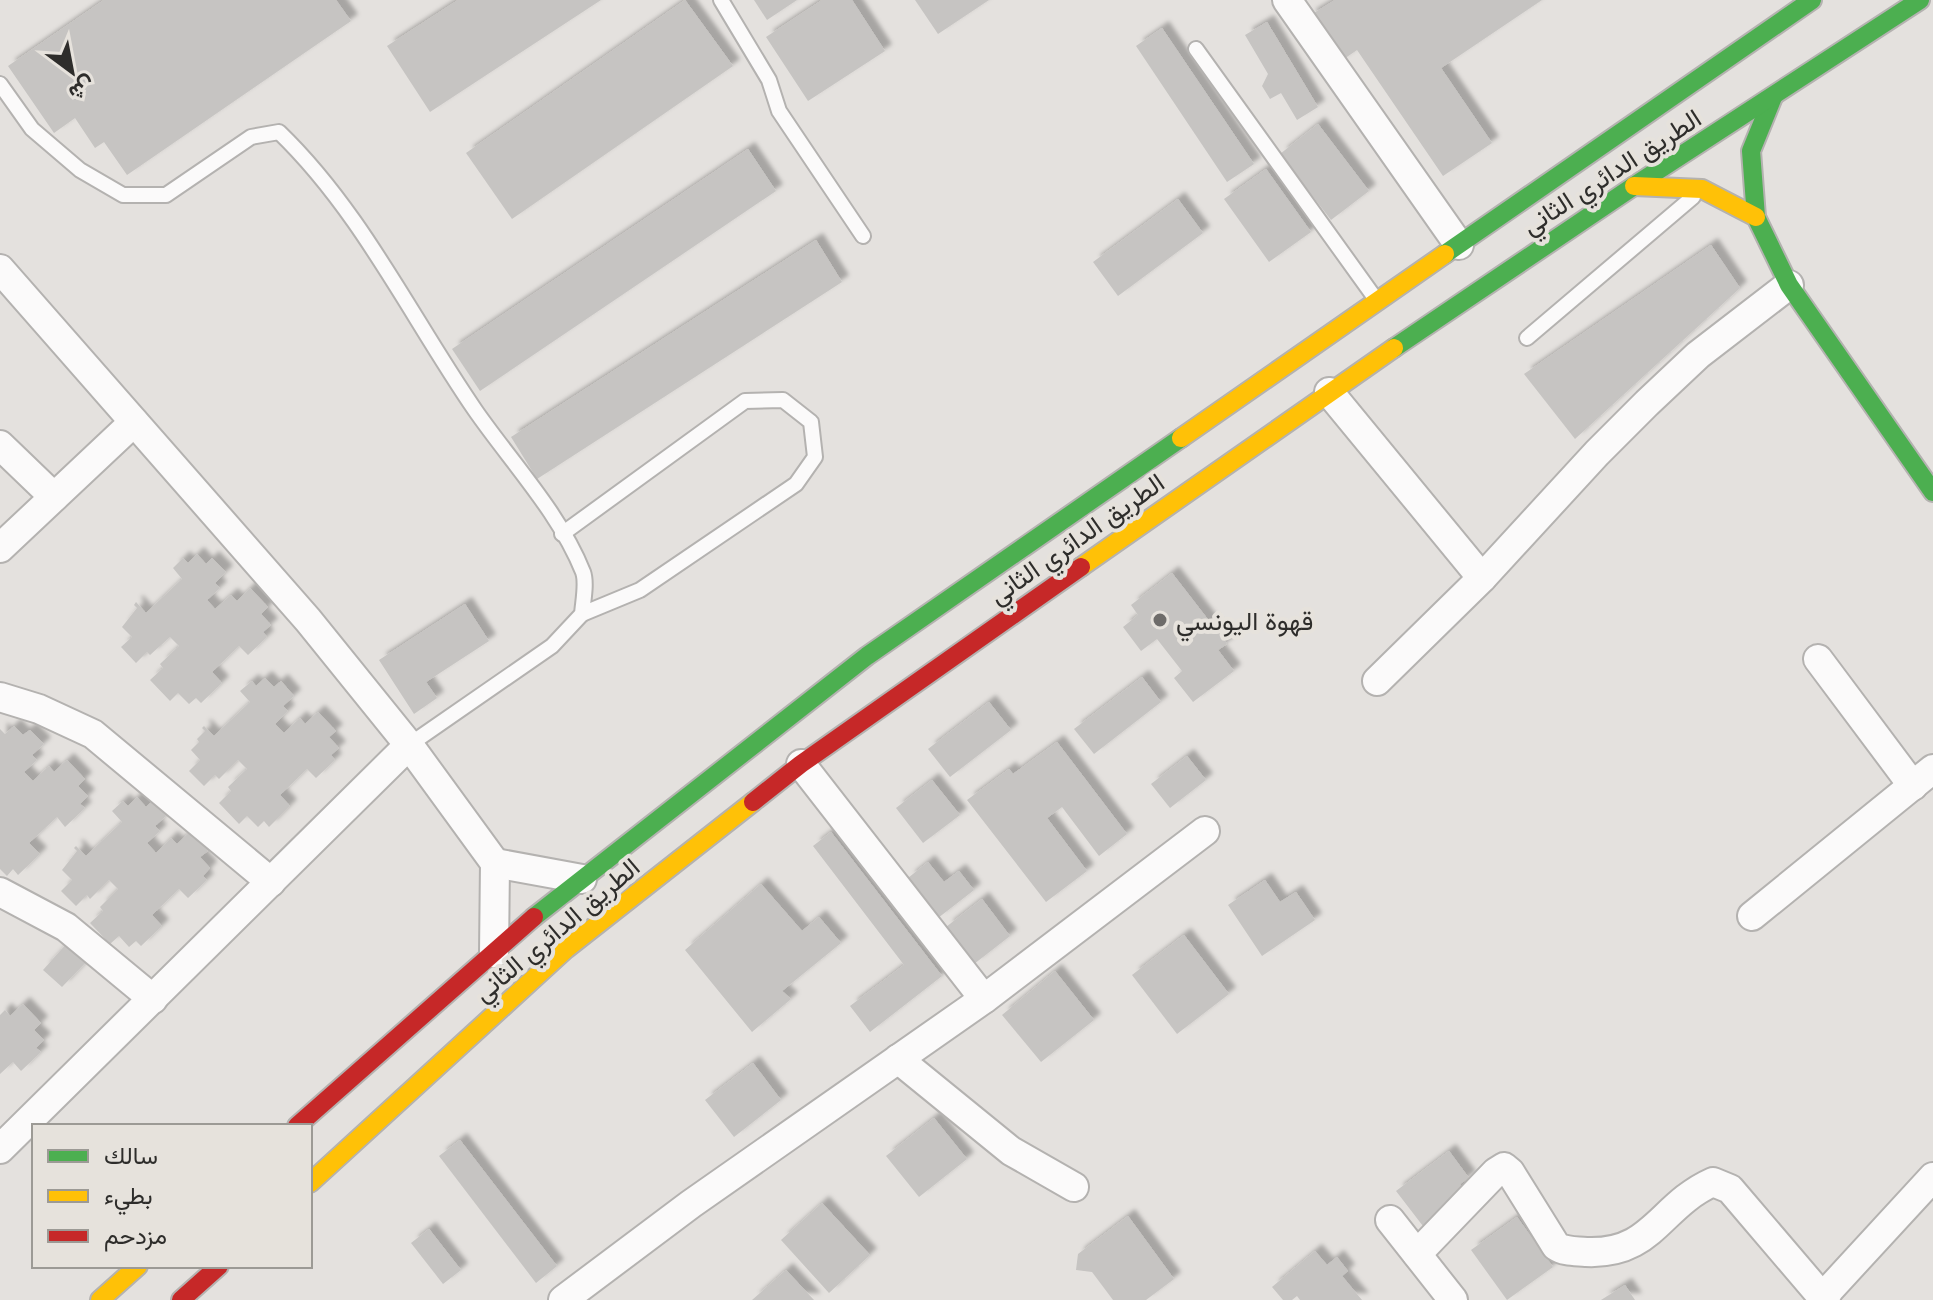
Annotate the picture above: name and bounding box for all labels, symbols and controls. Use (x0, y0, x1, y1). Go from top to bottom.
north arrow (32, 32, 112, 112)
text: ش (64, 70, 102, 110)
street label: الطريق الدائري الثاني (1514, 100, 1710, 246)
street label: الطريق الدائري الثاني (981, 464, 1173, 615)
place label: قهوة اليونسي (1176, 602, 1313, 642)
marker: قهوة اليونسي (1151, 611, 1169, 629)
street label: الطريق الدائري الثاني (465, 849, 649, 1012)
legend (32, 1124, 312, 1268)
text: سالك (104, 1138, 158, 1171)
text: بطيء (104, 1178, 153, 1215)
text: مزدحم (104, 1218, 167, 1252)

